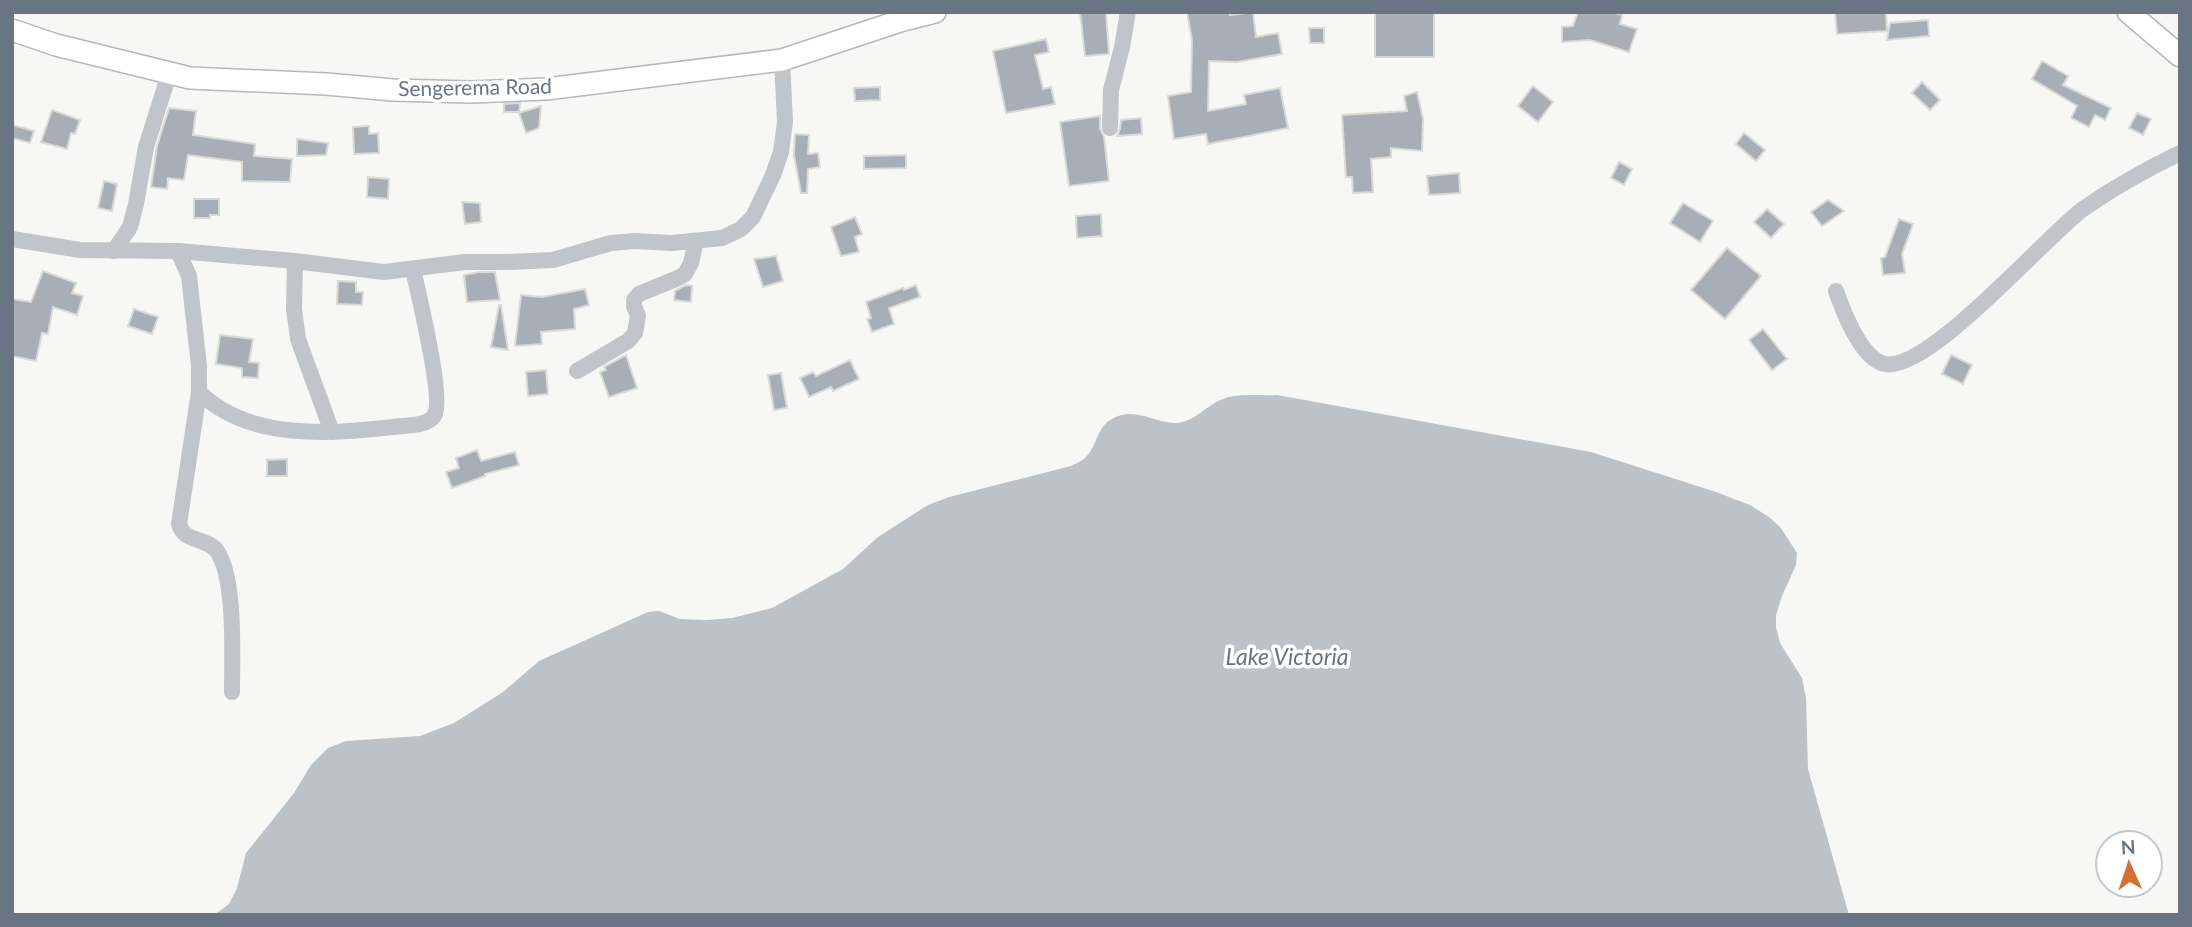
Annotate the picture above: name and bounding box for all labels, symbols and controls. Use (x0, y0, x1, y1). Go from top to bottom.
street label: Sengerema Road (398, 73, 552, 100)
water label: Lake Victoria (1225, 642, 1349, 670)
north arrow (2094, 829, 2164, 899)
text: N (2120, 835, 2136, 858)

